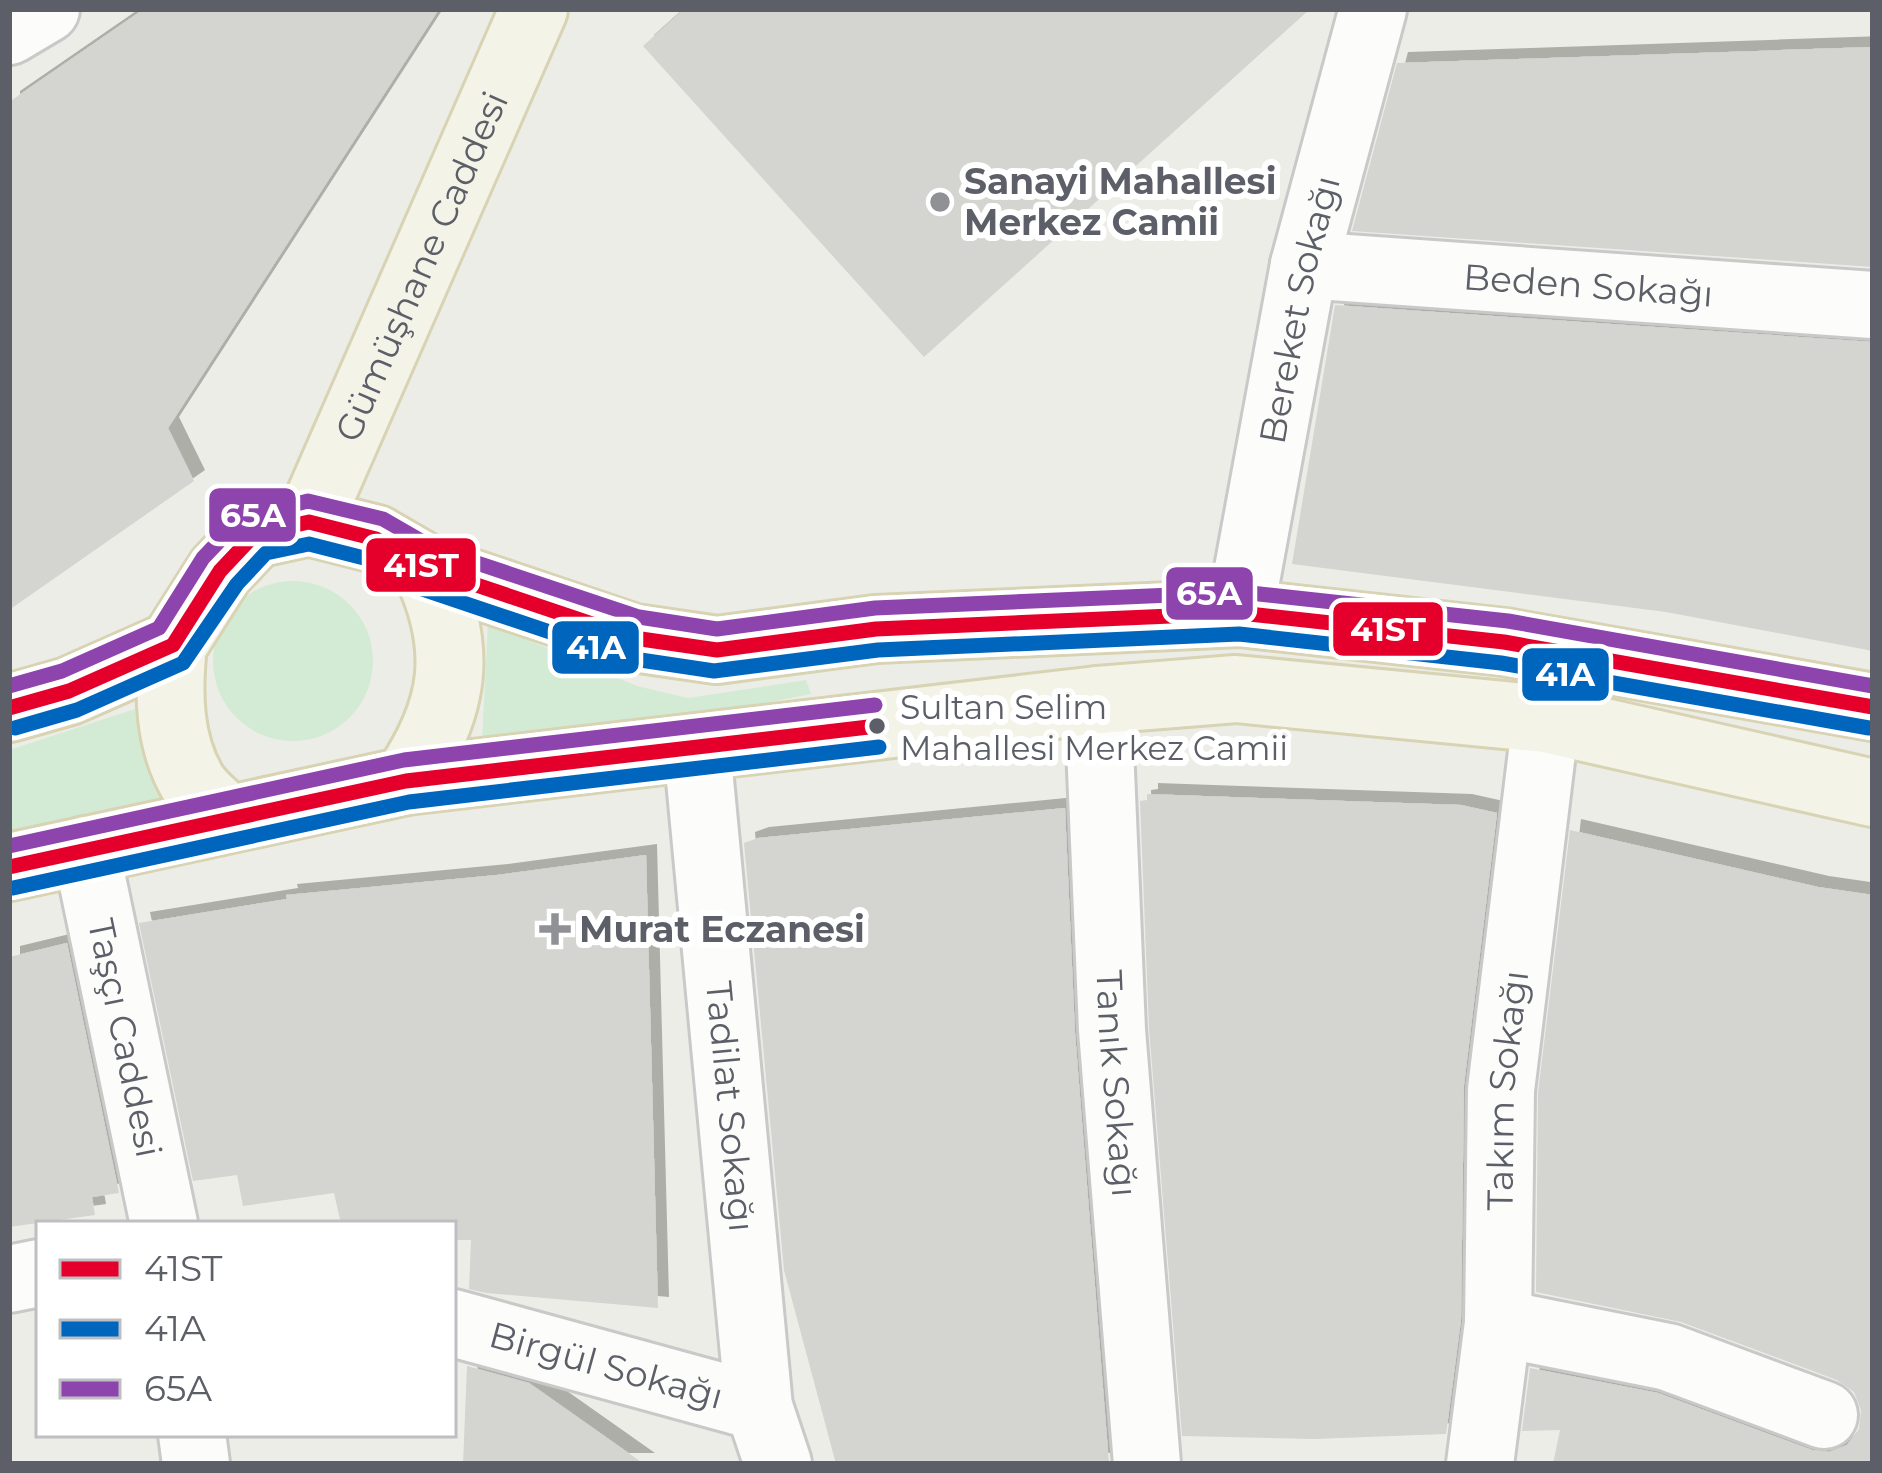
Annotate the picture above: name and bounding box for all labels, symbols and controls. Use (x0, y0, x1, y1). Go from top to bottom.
street label: Gümüşhane Caddesi (325, 85, 517, 448)
place label: Sanayi Mahallesi Merkez Camii (964, 159, 1277, 244)
street label: Bereket Sokağı (1250, 171, 1349, 447)
marker: Sanayi Mahallesi Merkez Camii (927, 189, 953, 215)
street label: Beden Sokağı (1462, 254, 1715, 316)
line badge: 65A (207, 486, 298, 544)
text: 65A (220, 495, 287, 535)
line badge: 41ST (364, 536, 478, 594)
text: 41ST (383, 545, 460, 585)
line badge: 65A (1164, 565, 1255, 622)
text: 65A (1176, 573, 1243, 613)
line badge: 41ST (1331, 600, 1445, 658)
text: 41ST (1350, 609, 1427, 649)
line badge: 41A (550, 619, 641, 676)
text: 41A (566, 627, 627, 667)
line badge: 41A (1520, 646, 1611, 703)
text: 41A (1535, 654, 1596, 694)
place label: Sultan Selim Mahallesi Merkez Camii (900, 687, 1288, 768)
marker: Sultan Selim Mahallesi Merkez Camii (866, 715, 888, 737)
place label: Murat Eczanesi (579, 907, 865, 951)
street label: Taşçı Caddesi (79, 915, 171, 1161)
marker: Murat Eczanesi (542, 916, 568, 942)
street label: Takım Sokağı (1477, 968, 1537, 1211)
street label: Tanık Sokağı (1087, 969, 1147, 1199)
street label: Tadilat Sokağı (697, 979, 764, 1234)
legend (36, 1221, 456, 1437)
text: 41ST (144, 1246, 223, 1290)
text: 41A (144, 1306, 206, 1350)
street label: Birgül Sokağı (485, 1312, 728, 1418)
text: 65A (144, 1366, 212, 1410)

